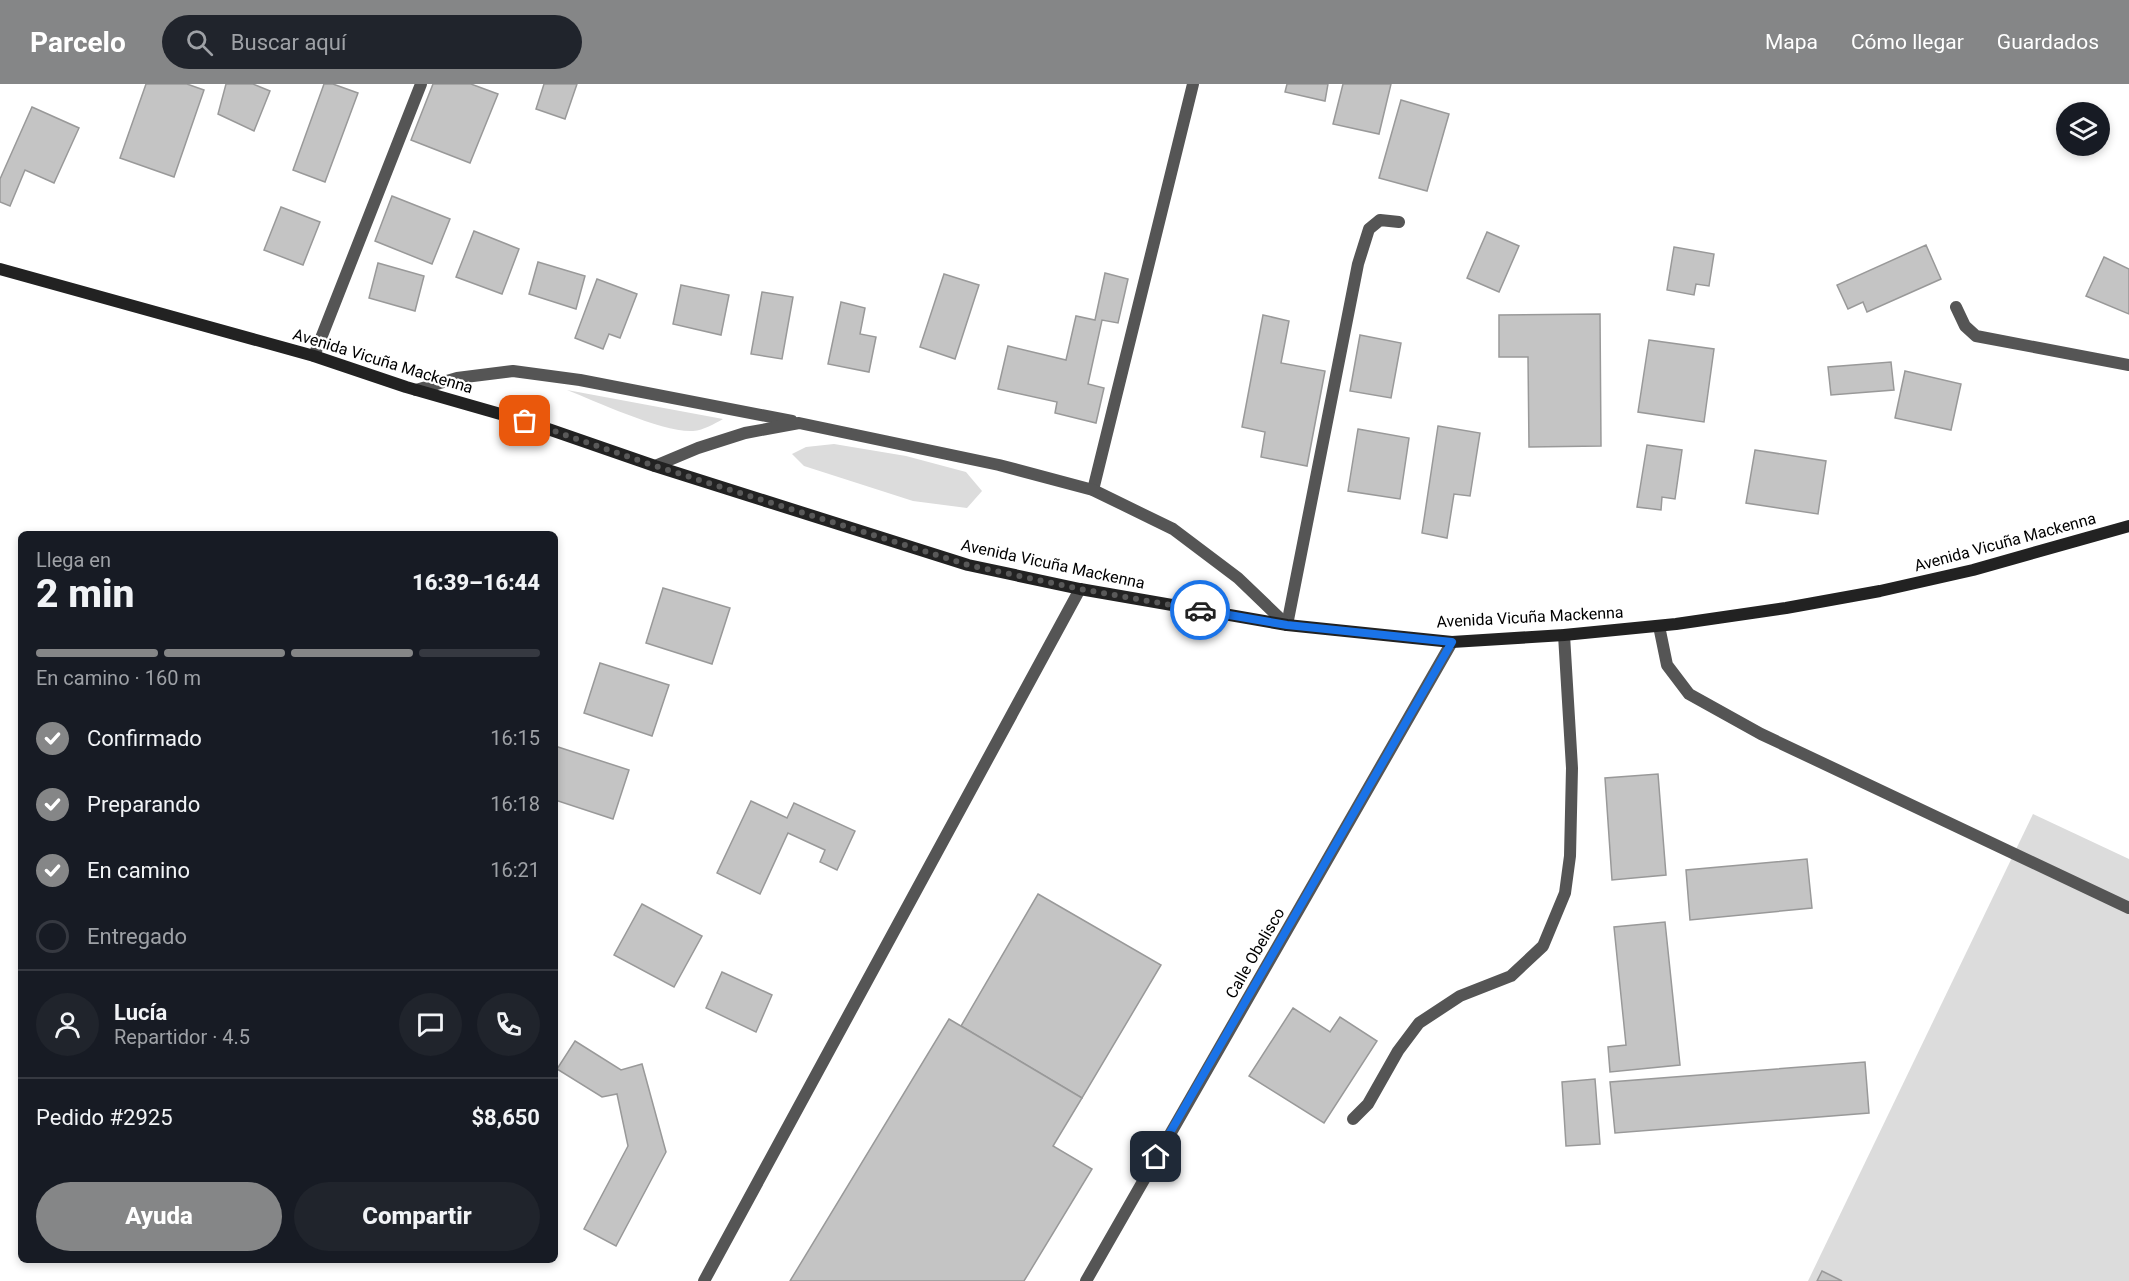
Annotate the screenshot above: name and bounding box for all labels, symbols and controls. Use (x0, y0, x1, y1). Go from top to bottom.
search box (162, 15, 582, 69)
text: Parcelo (30, 26, 126, 59)
icon: search (183, 26, 216, 59)
text: Buscar aquí (231, 30, 346, 55)
text: Mapa (1765, 30, 1818, 54)
text: Cómo llegar (1851, 30, 1964, 54)
text: Guardados (1997, 30, 2099, 54)
map controls (2056, 102, 2110, 156)
button: layers (2056, 102, 2110, 156)
street label: Avenida Vicuña Mackenna (291, 325, 475, 397)
pin (499, 395, 550, 446)
icon: bag (508, 404, 541, 437)
street label: Avenida Vicuña Mackenna (1912, 509, 2098, 575)
street label: Avenida Vicuña Mackenna (959, 535, 1147, 593)
text: Llega en (36, 548, 111, 572)
text: 16:39–16:44 (412, 570, 540, 595)
text: 2 min (36, 571, 134, 617)
courier (1170, 580, 1230, 640)
icon: car (1184, 594, 1217, 627)
street label: Avenida Vicuña Mackenna (1436, 603, 1624, 631)
text: En camino · 160 m (36, 666, 201, 690)
icon: check (36, 722, 69, 755)
text: Confirmado (87, 726, 202, 751)
text: 16:15 (490, 726, 540, 750)
icon: check (36, 788, 69, 821)
text: Preparando (87, 792, 200, 817)
text: 16:18 (490, 792, 540, 816)
icon: check (36, 854, 69, 887)
text: En camino (87, 858, 190, 883)
text: 16:21 (490, 858, 540, 882)
street label: Calle Obelisco (1221, 904, 1289, 1002)
text: Entregado (87, 924, 187, 949)
button: person (36, 993, 99, 1056)
button: chat (399, 993, 462, 1056)
button: phone (477, 993, 540, 1056)
text: Lucía (114, 1000, 167, 1025)
text: Repartidor · 4.5 (114, 1025, 250, 1049)
text: Pedido #2925 (36, 1105, 173, 1130)
text: $8,650 (471, 1105, 540, 1130)
pin (1130, 1131, 1181, 1182)
icon: home (1139, 1140, 1172, 1173)
button: Ayuda (36, 1182, 282, 1251)
button: Compartir (294, 1182, 540, 1251)

